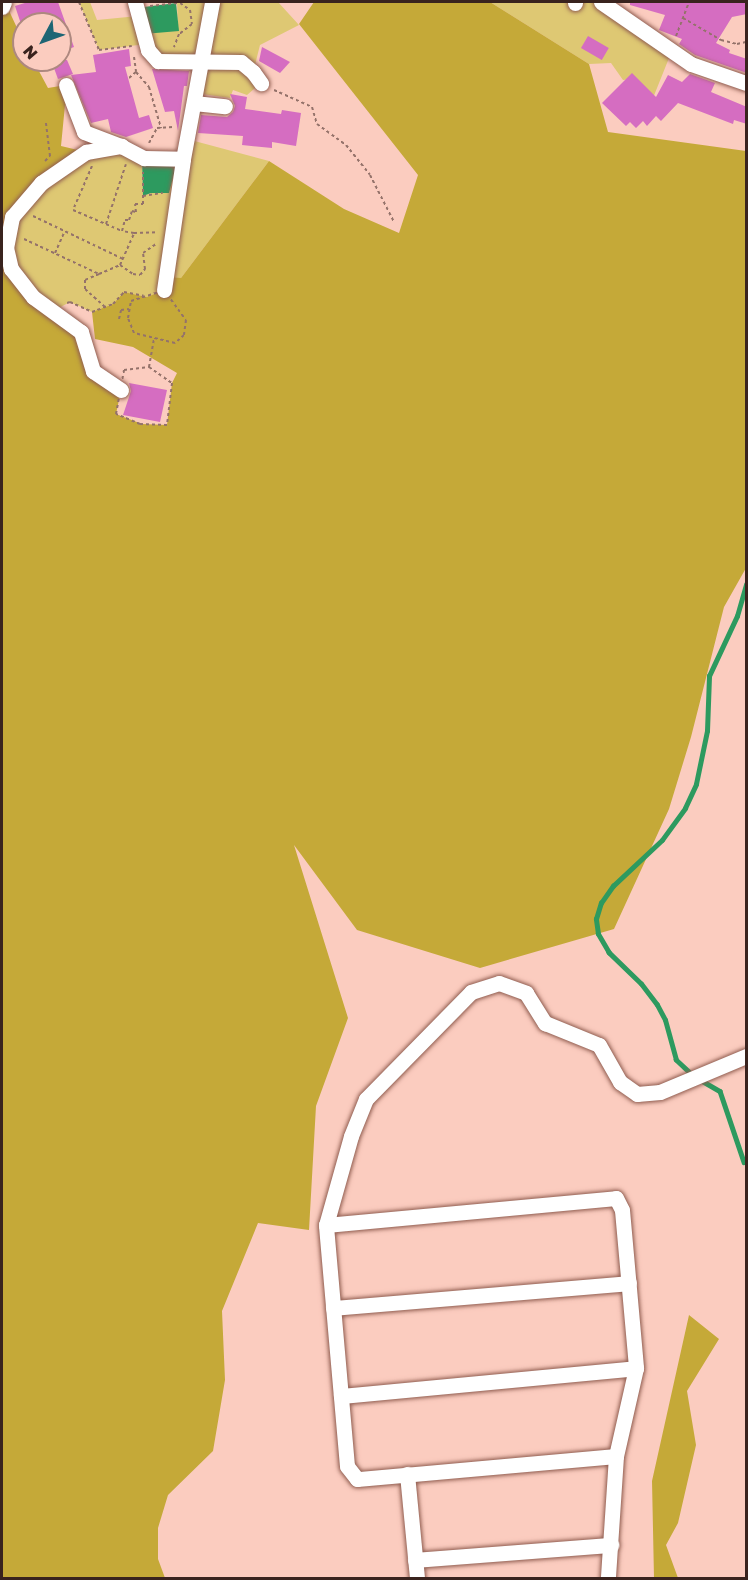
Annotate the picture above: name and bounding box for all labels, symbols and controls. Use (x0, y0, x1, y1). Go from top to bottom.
north arrow (12, 12, 72, 72)
text: N (18, 41, 41, 64)

